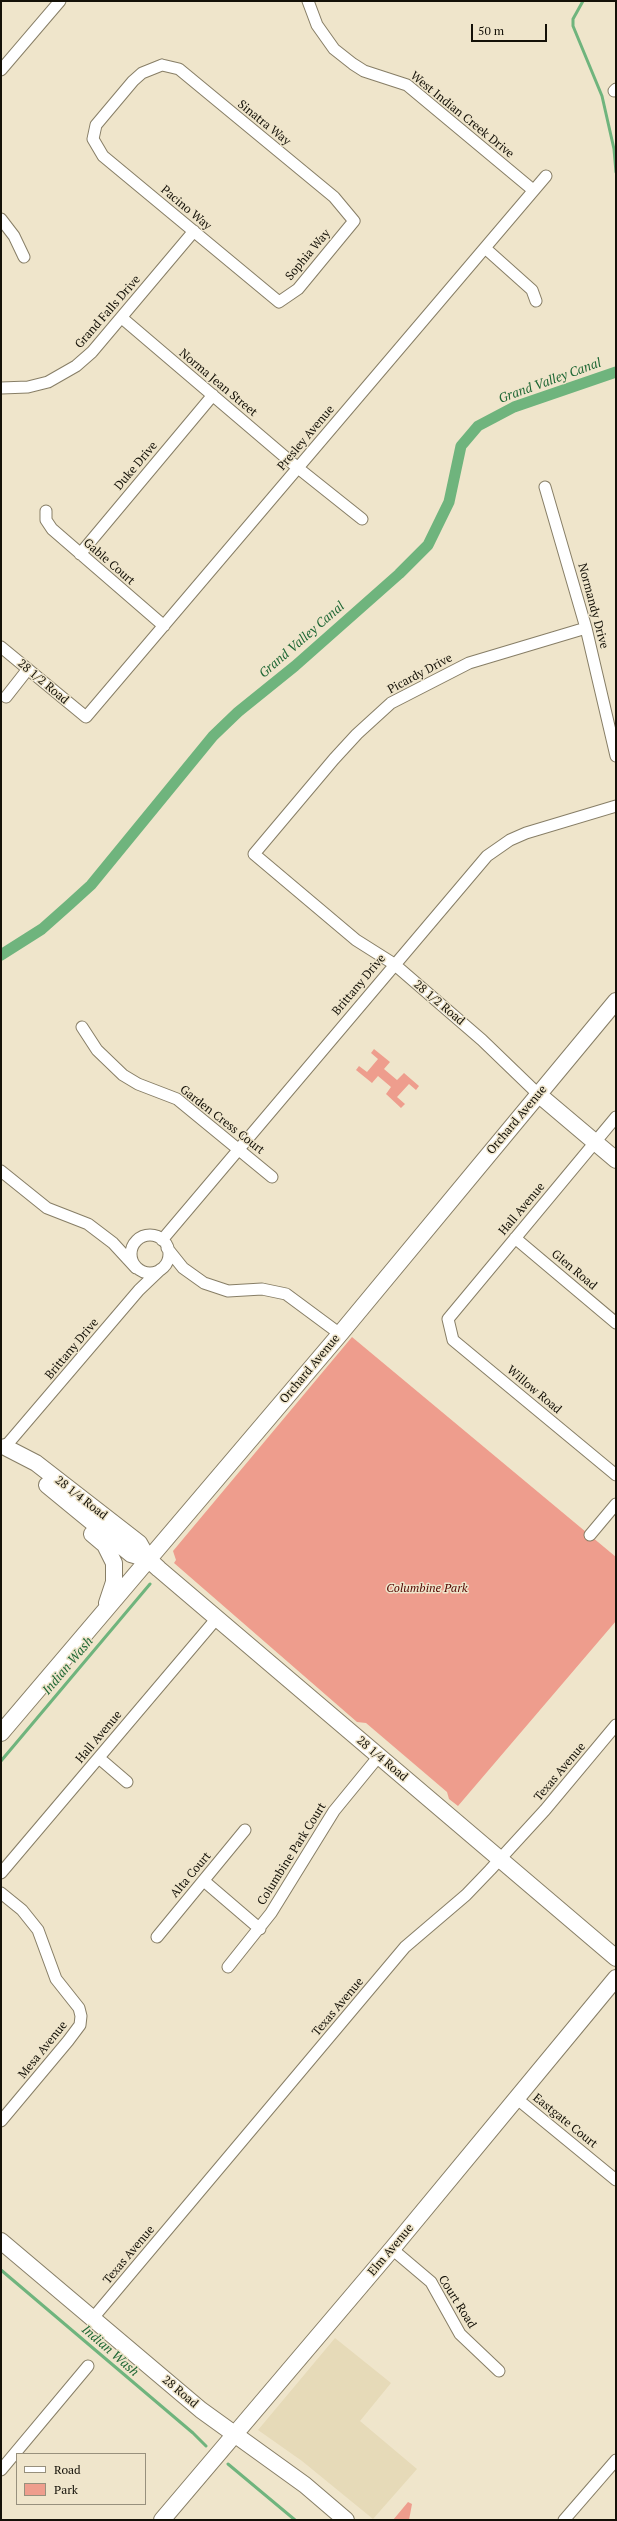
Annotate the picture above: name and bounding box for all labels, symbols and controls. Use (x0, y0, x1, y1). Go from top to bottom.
scale bar (473, 16, 549, 42)
text: 50 m (478, 23, 504, 38)
street label: West Indian Creek Drive (407, 69, 517, 161)
street label: Sinatra Way (235, 97, 293, 149)
street label: Pacino Way (158, 183, 214, 233)
street label: Sophia Way (283, 227, 333, 283)
street label: Grand Falls Drive (72, 272, 144, 352)
street label: Norma Jean Street (176, 346, 260, 420)
water label: Grand Valley Canal (497, 355, 603, 407)
street label: Presley Avenue (275, 402, 337, 474)
street label: Duke Drive (112, 439, 160, 493)
street label: Gable Court (80, 536, 138, 588)
street label: Normandy Drive (575, 562, 611, 650)
water label: Grand Valley Canal (256, 599, 348, 681)
street label: Picardy Drive (385, 651, 455, 697)
street label: 28 1/2 Road (15, 656, 71, 708)
street label: Brittany Drive (329, 952, 389, 1018)
street label: 28 1/2 Road (411, 977, 467, 1029)
street label: Garden Cress Court (177, 1083, 267, 1157)
street label: Orchard Avenue (484, 1083, 550, 1157)
street label: Hall Avenue (496, 1180, 548, 1238)
street label: Glen Road (548, 1247, 600, 1293)
street label: Brittany Drive (42, 1316, 102, 1382)
street label: Orchard Avenue (277, 1332, 343, 1406)
street label: Willow Road (504, 1363, 564, 1417)
street label: 28 1/4 Road (52, 1473, 110, 1523)
park label: Columbine Park (386, 1582, 468, 1596)
water label: Indian Wash (39, 1634, 97, 1698)
street label: Hall Avenue (73, 1708, 125, 1766)
street label: 28 1/4 Road (354, 1733, 410, 1785)
street label: Texas Avenue (531, 1740, 589, 1804)
street label: Columbine Park Court (255, 1800, 329, 1908)
street label: Alta Court (168, 1849, 214, 1901)
street label: Texas Avenue (309, 1975, 367, 2039)
street label: Mesa Avenue (15, 2018, 71, 2082)
street label: Eastgate Court (530, 2091, 600, 2151)
street label: Elm Avenue (365, 2221, 417, 2279)
street label: Texas Avenue (100, 2223, 158, 2287)
street label: Court Road (435, 2273, 479, 2331)
water label: Indian Wash (78, 2322, 142, 2380)
street label: 28 Road (159, 2373, 201, 2411)
legend (16, 2453, 146, 2505)
text: Road (54, 2462, 81, 2477)
text: Park (54, 2482, 78, 2497)

